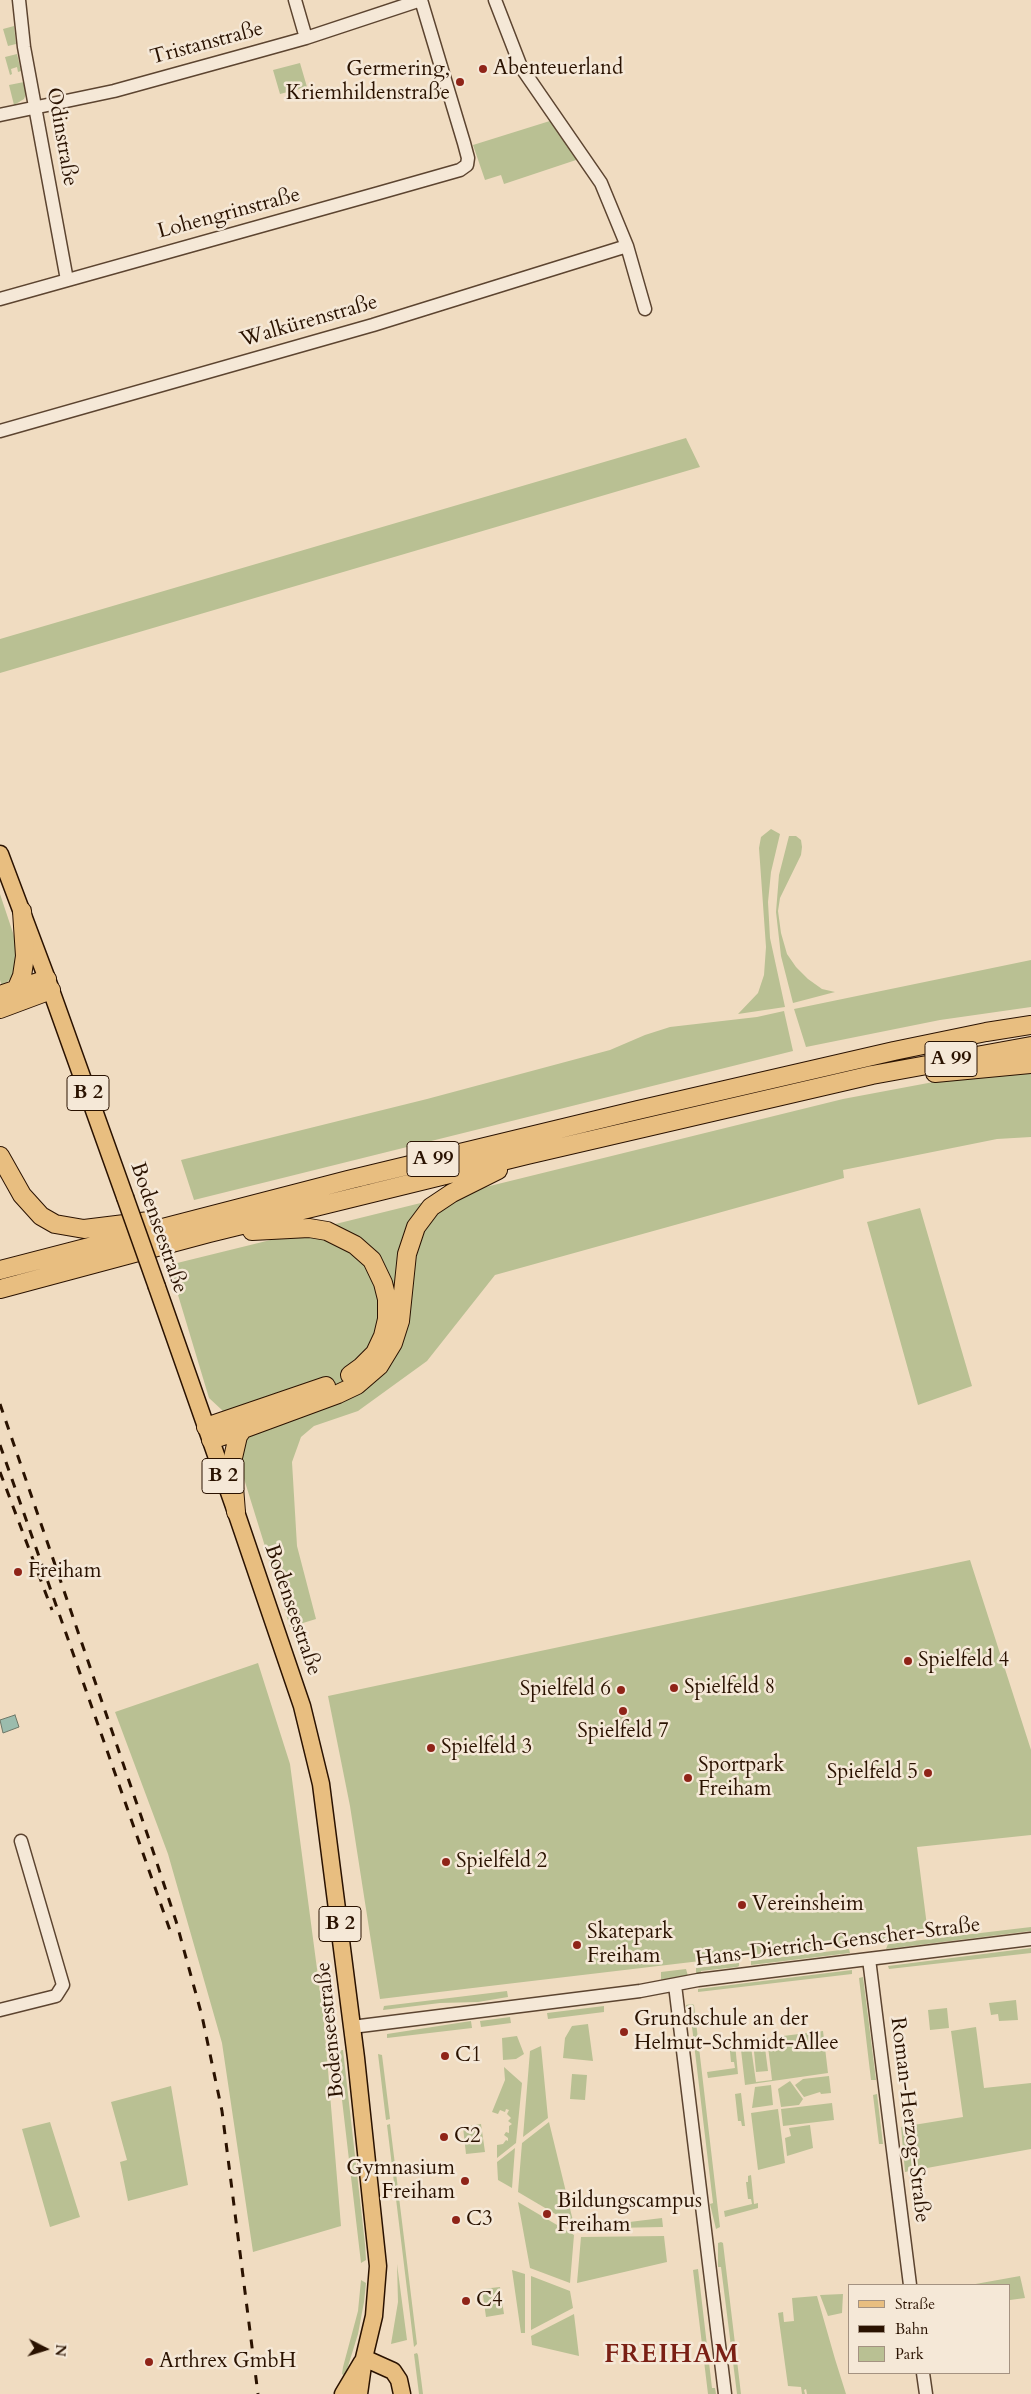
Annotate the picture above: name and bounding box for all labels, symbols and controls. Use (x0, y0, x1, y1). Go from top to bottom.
street label: Tristanstraße (148, 17, 266, 71)
place label: Abenteuerland (493, 56, 623, 82)
place label: Germering, Kriemhildenstraße (286, 57, 450, 107)
marker: Abenteuerland (477, 63, 489, 75)
marker: Germering, Kriemhildenstraße (454, 76, 466, 88)
street label: Odinstraße (40, 86, 82, 188)
street label: Lohengrinstraße (155, 183, 303, 245)
street label: Walkürenstraße (237, 290, 381, 354)
road number: A 99 (925, 1042, 977, 1076)
road number: B 2 (67, 1076, 109, 1110)
road number: A 99 (407, 1142, 459, 1176)
street label: Bodenseestraße (124, 1159, 192, 1297)
road number: B 2 (202, 1458, 244, 1494)
street label: Bodenseestraße (258, 1541, 326, 1679)
place label: Freiham (28, 1559, 101, 1585)
marker: Freiham (12, 1566, 24, 1578)
place label: Spielfeld 4 (918, 1648, 1009, 1674)
marker: Spielfeld 4 (902, 1655, 914, 1667)
place label: Spielfeld 8 (684, 1675, 775, 1701)
place label: Spielfeld 6 (520, 1677, 611, 1703)
marker: Spielfeld 8 (668, 1682, 680, 1694)
marker: Spielfeld 6 (615, 1684, 627, 1696)
marker: Spielfeld 7 (617, 1705, 629, 1717)
place label: Spielfeld 7 (577, 1719, 669, 1745)
place label: Spielfeld 3 (441, 1735, 532, 1761)
marker: Spielfeld 3 (425, 1742, 437, 1754)
place label: Sportpark Freiham (698, 1753, 784, 1803)
place label: Spielfeld 5 (827, 1760, 918, 1786)
marker: Spielfeld 5 (922, 1767, 934, 1779)
marker: Sportpark Freiham (682, 1772, 694, 1784)
place label: Spielfeld 2 (456, 1849, 547, 1875)
marker: Spielfeld 2 (440, 1856, 452, 1868)
place label: Vereinsheim (752, 1892, 864, 1918)
marker: Vereinsheim (736, 1899, 748, 1911)
road number: B 2 (319, 1906, 361, 1942)
street label: Hans-Dietrich-Genscher-Straße (694, 1913, 982, 1973)
place label: Skatepark Freiham (587, 1920, 673, 1970)
marker: Skatepark Freiham (571, 1939, 583, 1951)
street label: Bodenseestraße (311, 1961, 351, 2099)
place label: Grundschule an der Helmut-Schmidt-Allee (634, 2007, 839, 2057)
street label: Roman-Herzog-Straße (884, 2016, 934, 2224)
marker: Grundschule an der Helmut-Schmidt-Allee (618, 2026, 630, 2038)
place label: C1 (455, 2043, 482, 2069)
marker: C1 (439, 2050, 451, 2062)
place label: C2 (454, 2124, 481, 2150)
marker: C2 (438, 2131, 450, 2143)
place label: Gymnasium Freiham (346, 2156, 455, 2206)
marker: Gymnasium Freiham (459, 2175, 471, 2187)
place label: Bildungscampus Freiham (557, 2189, 702, 2239)
place label: C3 (466, 2207, 493, 2233)
marker: Bildungscampus Freiham (541, 2208, 553, 2220)
marker: C3 (450, 2214, 462, 2226)
legend (848, 2284, 1011, 2374)
place label: C4 (476, 2288, 503, 2314)
text: Straße (895, 2294, 935, 2314)
marker: C4 (460, 2295, 472, 2307)
text: Bahn (895, 2319, 928, 2339)
north arrow (20, 2324, 70, 2374)
district label: FREIHAM (603, 2340, 741, 2372)
text: N (50, 2343, 70, 2357)
text: Park (895, 2344, 924, 2364)
place label: Arthrex GmbH (159, 2349, 296, 2375)
marker: Arthrex GmbH (143, 2356, 155, 2368)

